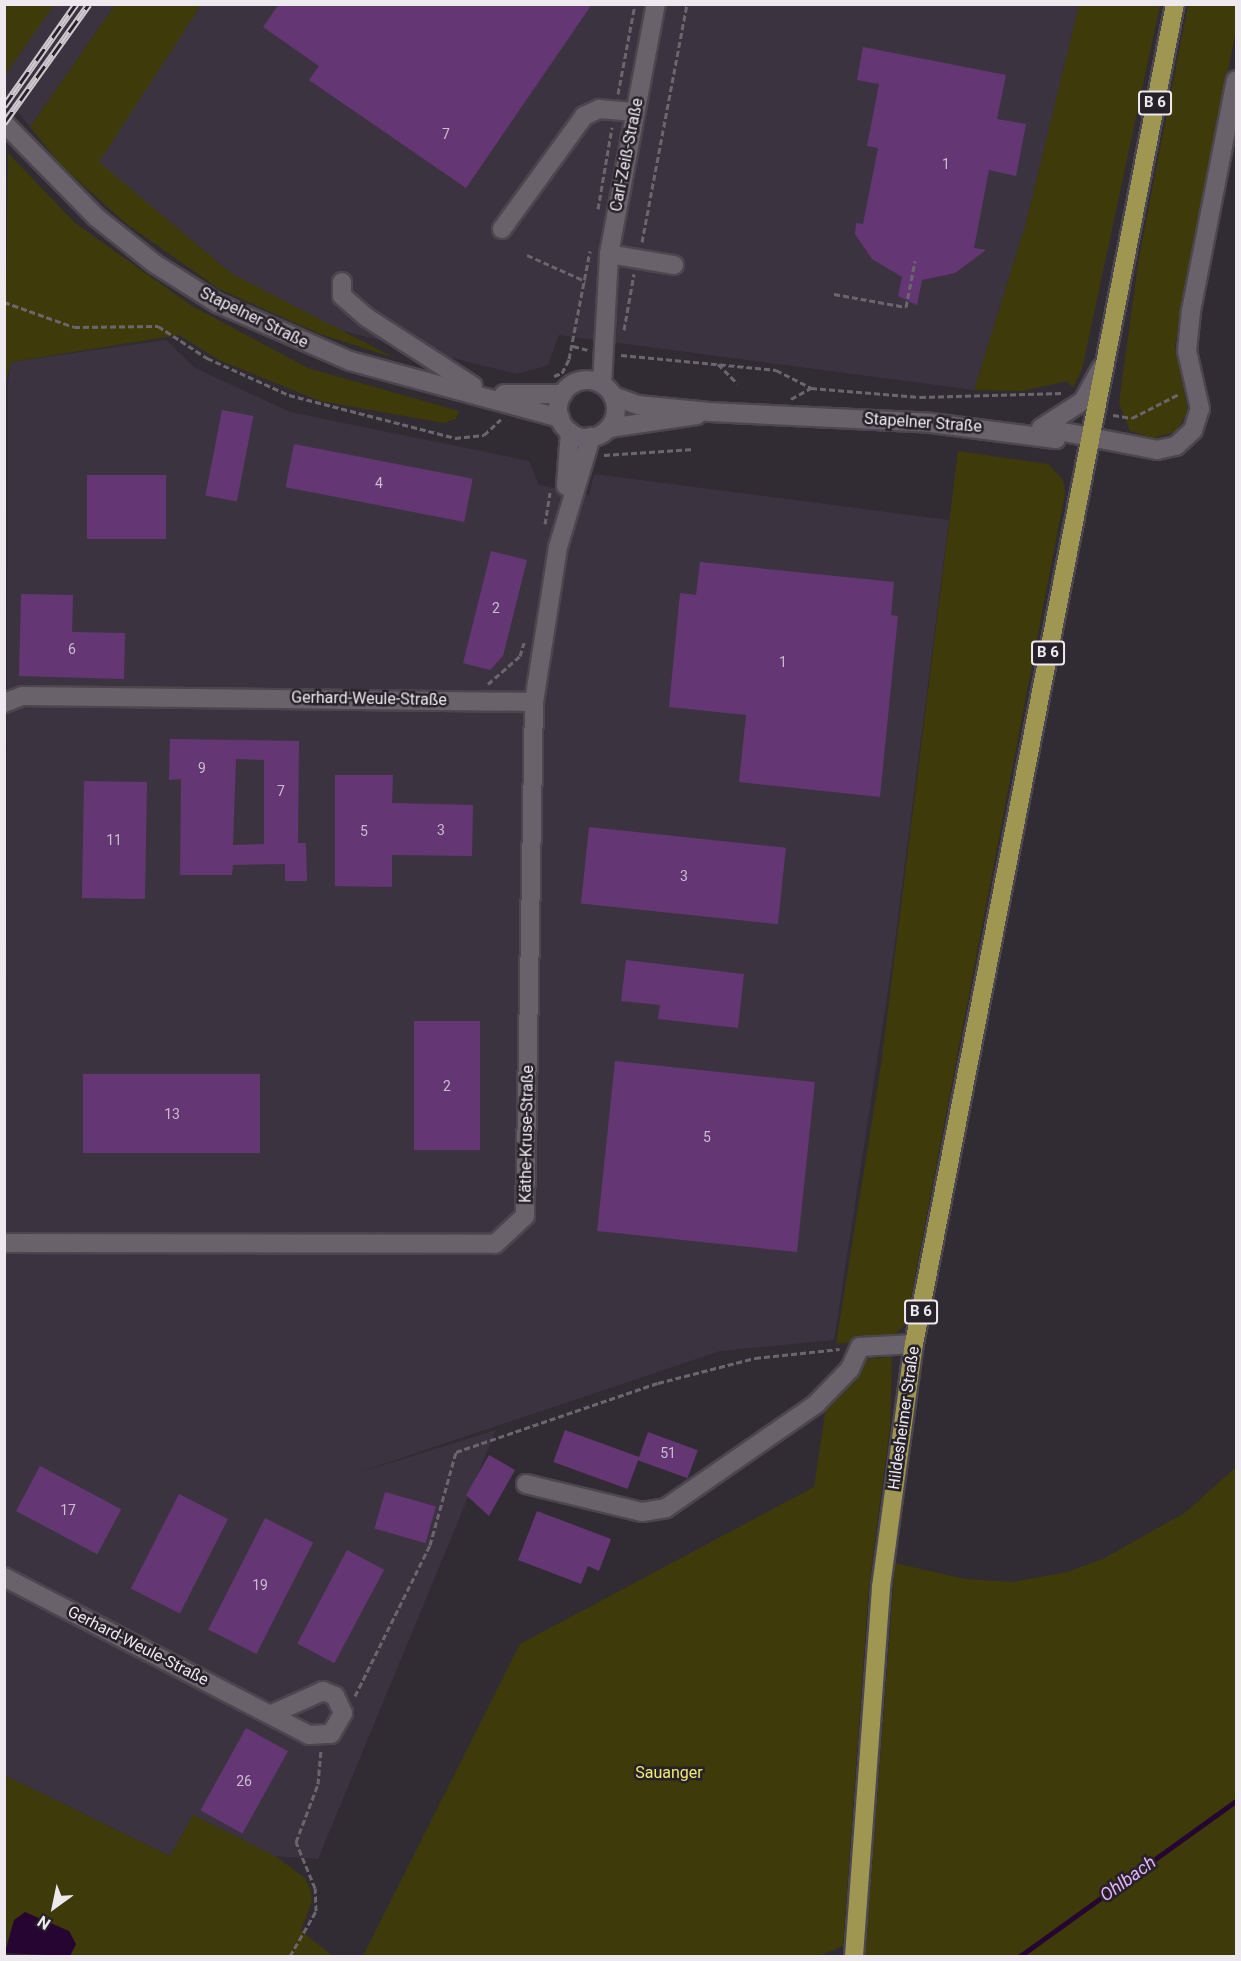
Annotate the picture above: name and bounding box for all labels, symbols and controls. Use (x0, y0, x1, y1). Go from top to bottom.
road number: B 6 (1137, 91, 1173, 115)
street label: Carl-Zeiß-Straße (607, 97, 647, 213)
house number: 7 (442, 126, 450, 142)
house number: 1 (942, 156, 950, 172)
street label: Stapelner Straße (197, 283, 311, 353)
street label: Stapelner Straße (863, 409, 983, 437)
house number: 4 (375, 475, 383, 491)
house number: 2 (492, 600, 500, 616)
house number: 6 (68, 641, 76, 657)
road number: B 6 (1030, 641, 1066, 665)
house number: 1 (779, 654, 787, 670)
street label: Gerhard-Weule-Straße (291, 688, 447, 710)
house number: 9 (198, 760, 206, 776)
house number: 7 (277, 783, 285, 799)
house number: 3 (437, 822, 445, 838)
house number: 5 (360, 823, 368, 839)
house number: 11 (106, 832, 122, 848)
house number: 3 (680, 868, 688, 884)
street label: Käthe-Kruse-Straße (516, 1065, 538, 1203)
house number: 2 (443, 1078, 451, 1094)
house number: 13 (164, 1106, 180, 1122)
house number: 5 (703, 1129, 711, 1145)
road number: B 6 (903, 1300, 939, 1324)
street label: Hildesheimer Straße (884, 1345, 924, 1491)
house number: 51 (660, 1445, 676, 1461)
house number: 17 (60, 1502, 76, 1518)
house number: 19 (252, 1577, 268, 1593)
street label: Gerhard-Weule-Straße (64, 1602, 212, 1690)
park label: Sauanger (635, 1763, 703, 1783)
house number: 26 (236, 1773, 252, 1789)
water label: Ohlbach (1096, 1851, 1160, 1907)
north arrow (24, 1877, 84, 1937)
text: N (34, 1911, 54, 1934)

